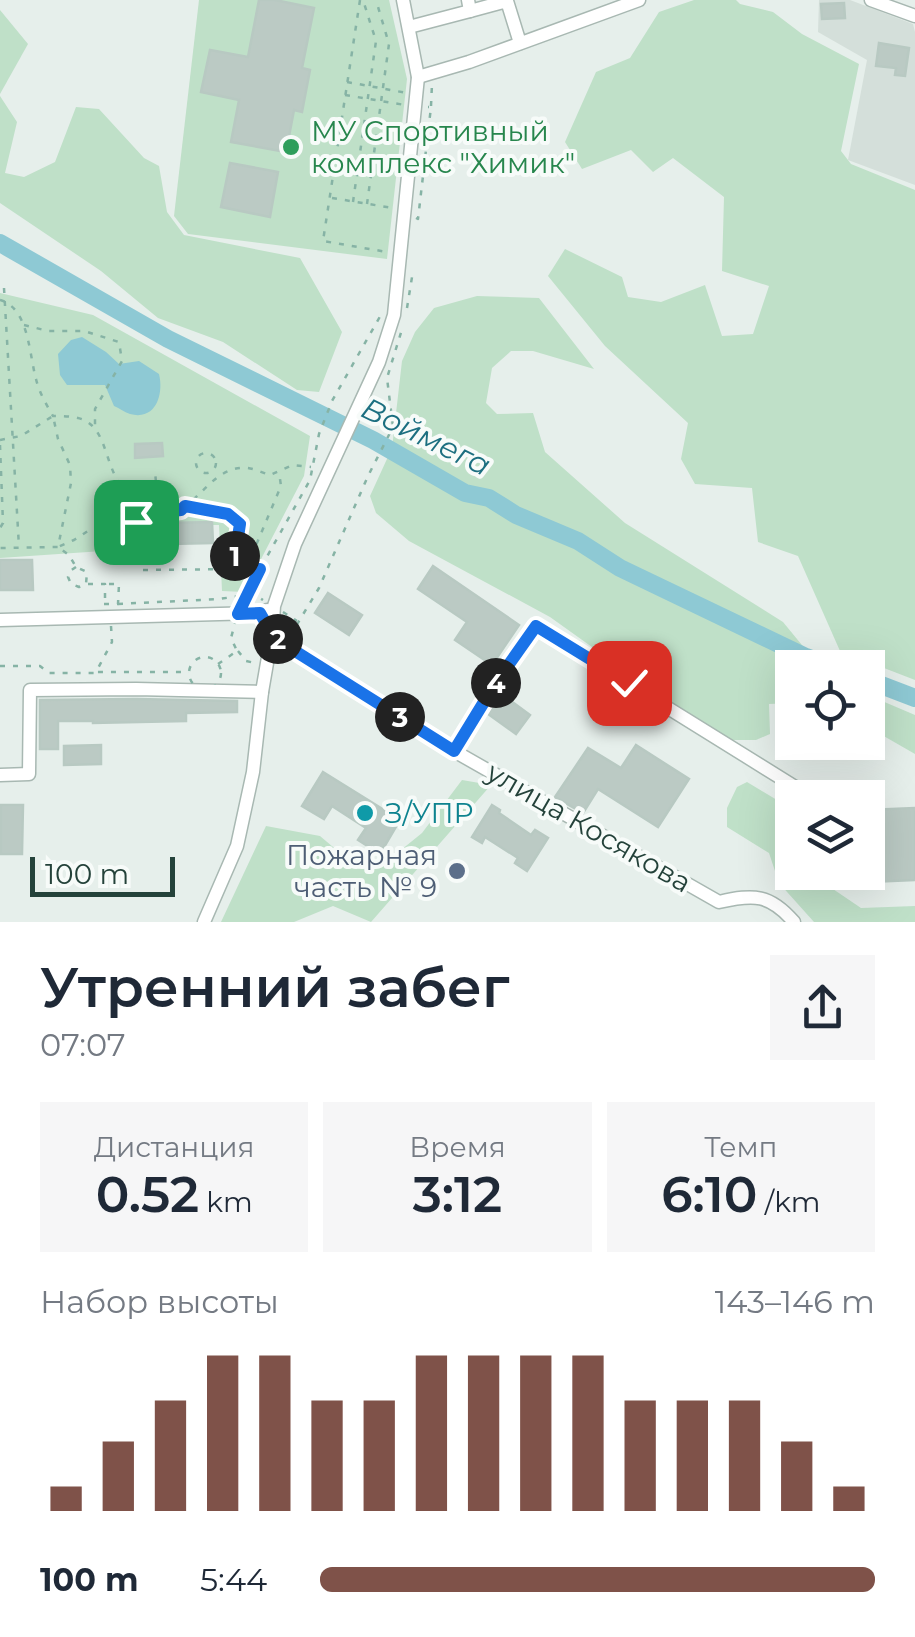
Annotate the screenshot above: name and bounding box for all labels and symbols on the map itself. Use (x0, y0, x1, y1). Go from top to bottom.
place label: МУ Спортивный комплекс "Химик" (311, 114, 575, 180)
marker: МУ Спортивный комплекс "Химик" (280, 136, 302, 158)
water label: Воймега (356, 389, 497, 484)
pin (94, 480, 179, 565)
pin: 1 (210, 531, 260, 581)
pin: 2 (253, 614, 303, 664)
pin (587, 641, 672, 726)
pin: 4 (471, 658, 521, 708)
pin: 3 (375, 692, 425, 742)
street label: улица Косякова (480, 754, 697, 899)
place label: З/УПР (385, 796, 473, 830)
marker: З/УПР (354, 802, 376, 824)
place label: Пожарная часть № 9 (286, 838, 437, 904)
scale bar (30, 852, 175, 896)
marker: Пожарная часть № 9 (446, 860, 468, 882)

